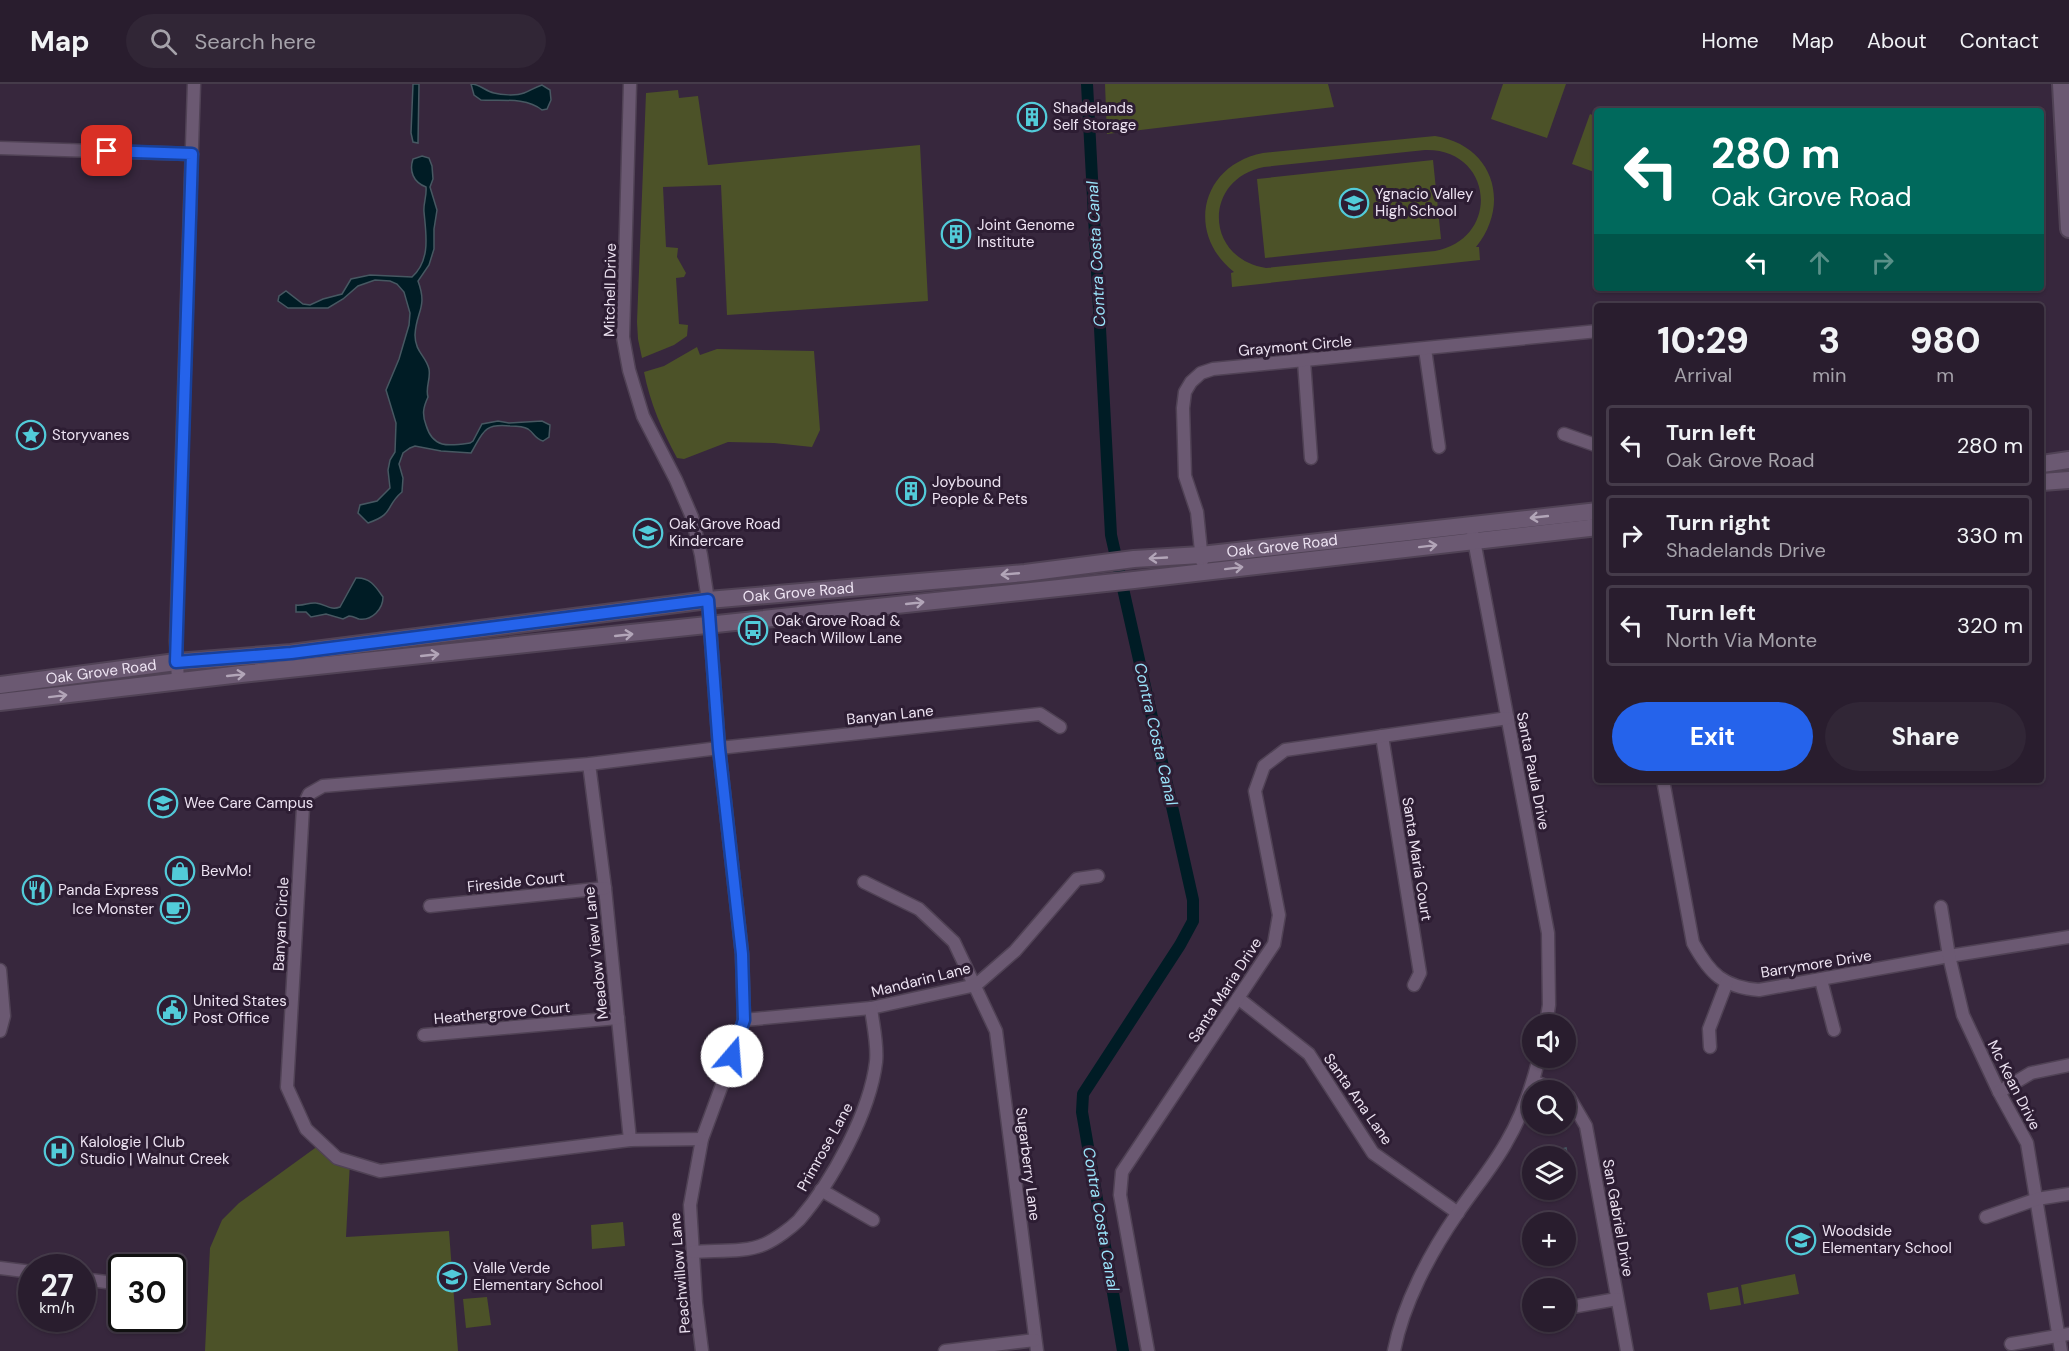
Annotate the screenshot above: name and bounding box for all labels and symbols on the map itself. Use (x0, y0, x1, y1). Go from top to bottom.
place label: Shadelands Self Storage (1053, 98, 1136, 135)
building icon: Shadelands Self Storage (1016, 101, 1048, 133)
pin (81, 125, 132, 176)
water label: Contra Costa Canal (1082, 180, 1110, 327)
place label: Ygnacio Valley High School (1375, 184, 1474, 221)
school or university icon: Ygnacio Valley High School (1338, 187, 1370, 219)
place label: Joint Genome Institute (977, 215, 1075, 252)
building icon: Joint Genome Institute (940, 218, 972, 250)
street label: Mitchell Drive (599, 243, 621, 337)
street label: Graymont Circle (1237, 331, 1353, 361)
place icon: Storyvanes (15, 419, 47, 451)
place label: Storyvanes (52, 425, 130, 445)
place label: Joybound People & Pets (932, 472, 1028, 509)
building icon: Joybound People & Pets (895, 475, 927, 507)
one-way arrow (1530, 512, 1550, 523)
place label: Oak Grove Road Kindercare (669, 514, 780, 551)
school or university icon: Oak Grove Road Kindercare (632, 517, 664, 549)
street label: Oak Grove Road (1226, 530, 1339, 562)
one-way arrow (1417, 540, 1437, 551)
one-way arrow (1148, 552, 1168, 563)
one-way arrow (1223, 562, 1243, 573)
one-way arrow (1001, 569, 1020, 580)
street label: Oak Grove Road (742, 578, 855, 607)
one-way arrow (904, 597, 924, 608)
place label: Oak Grove Road & Peach Willow Lane (774, 611, 902, 648)
bus stop icon: Oak Grove Road & Peach Willow Lane (737, 614, 769, 646)
one-way arrow (613, 629, 633, 640)
one-way arrow (419, 649, 439, 660)
street label: Oak Grove Road (45, 655, 158, 689)
water label: Contra Costa Canal (1129, 660, 1183, 808)
one-way arrow (225, 669, 245, 680)
one-way arrow (48, 690, 68, 701)
street label: Banyan Lane (845, 700, 935, 730)
street label: Santa Paula Drive (1512, 710, 1554, 832)
school or university icon: Wee Care Campus (147, 787, 179, 819)
place label: Wee Care Campus (184, 793, 313, 813)
street label: Santa Maria Court (1397, 796, 1437, 923)
shop icon: BevMo! (164, 855, 196, 887)
place label: BevMo! (201, 861, 251, 881)
street label: Fireside Court (466, 867, 566, 897)
restaurant icon: Panda Express (21, 874, 53, 906)
street label: Banyan Circle (269, 876, 293, 972)
place label: Panda Express (58, 880, 159, 900)
street label: Meadow View Lane (579, 886, 613, 1020)
cafe icon: Ice Monster (159, 893, 191, 925)
place label: Ice Monster (72, 899, 154, 919)
street label: Santa Maria Drive (1184, 934, 1266, 1046)
street label: Barrymore Drive (1759, 945, 1873, 983)
street label: Mandarin Lane (869, 958, 973, 1002)
place label: United States Post Office (193, 991, 287, 1028)
public building icon: United States Post Office (156, 994, 188, 1026)
street label: Heathergrove Court (433, 997, 571, 1029)
position arrow (700, 1024, 764, 1088)
street label: Mc Kean Drive (1983, 1037, 2045, 1133)
street label: Santa Ana Lane (1319, 1049, 1397, 1149)
street label: Primrose Lane (792, 1099, 858, 1195)
street label: Sugarberry Lane (1011, 1106, 1045, 1222)
place label: Kalologie | Club Studio | Walnut Creek (80, 1132, 230, 1169)
hospital icon: Kalologie | Club Studio | Walnut Creek (43, 1135, 75, 1167)
water label: Contra Costa Canal (1078, 1145, 1124, 1293)
street label: San Gabriel Drive (1598, 1158, 1638, 1278)
street label: Peachwillow Lane (665, 1212, 695, 1334)
place label: Woodside Elementary School (1822, 1221, 1952, 1258)
school or university icon: Woodside Elementary School (1785, 1224, 1817, 1256)
speed limit sign: 30 (108, 1254, 186, 1332)
place label: Valle Verde Elementary School (473, 1258, 603, 1295)
school or university icon: Valle Verde Elementary School (436, 1261, 468, 1293)

